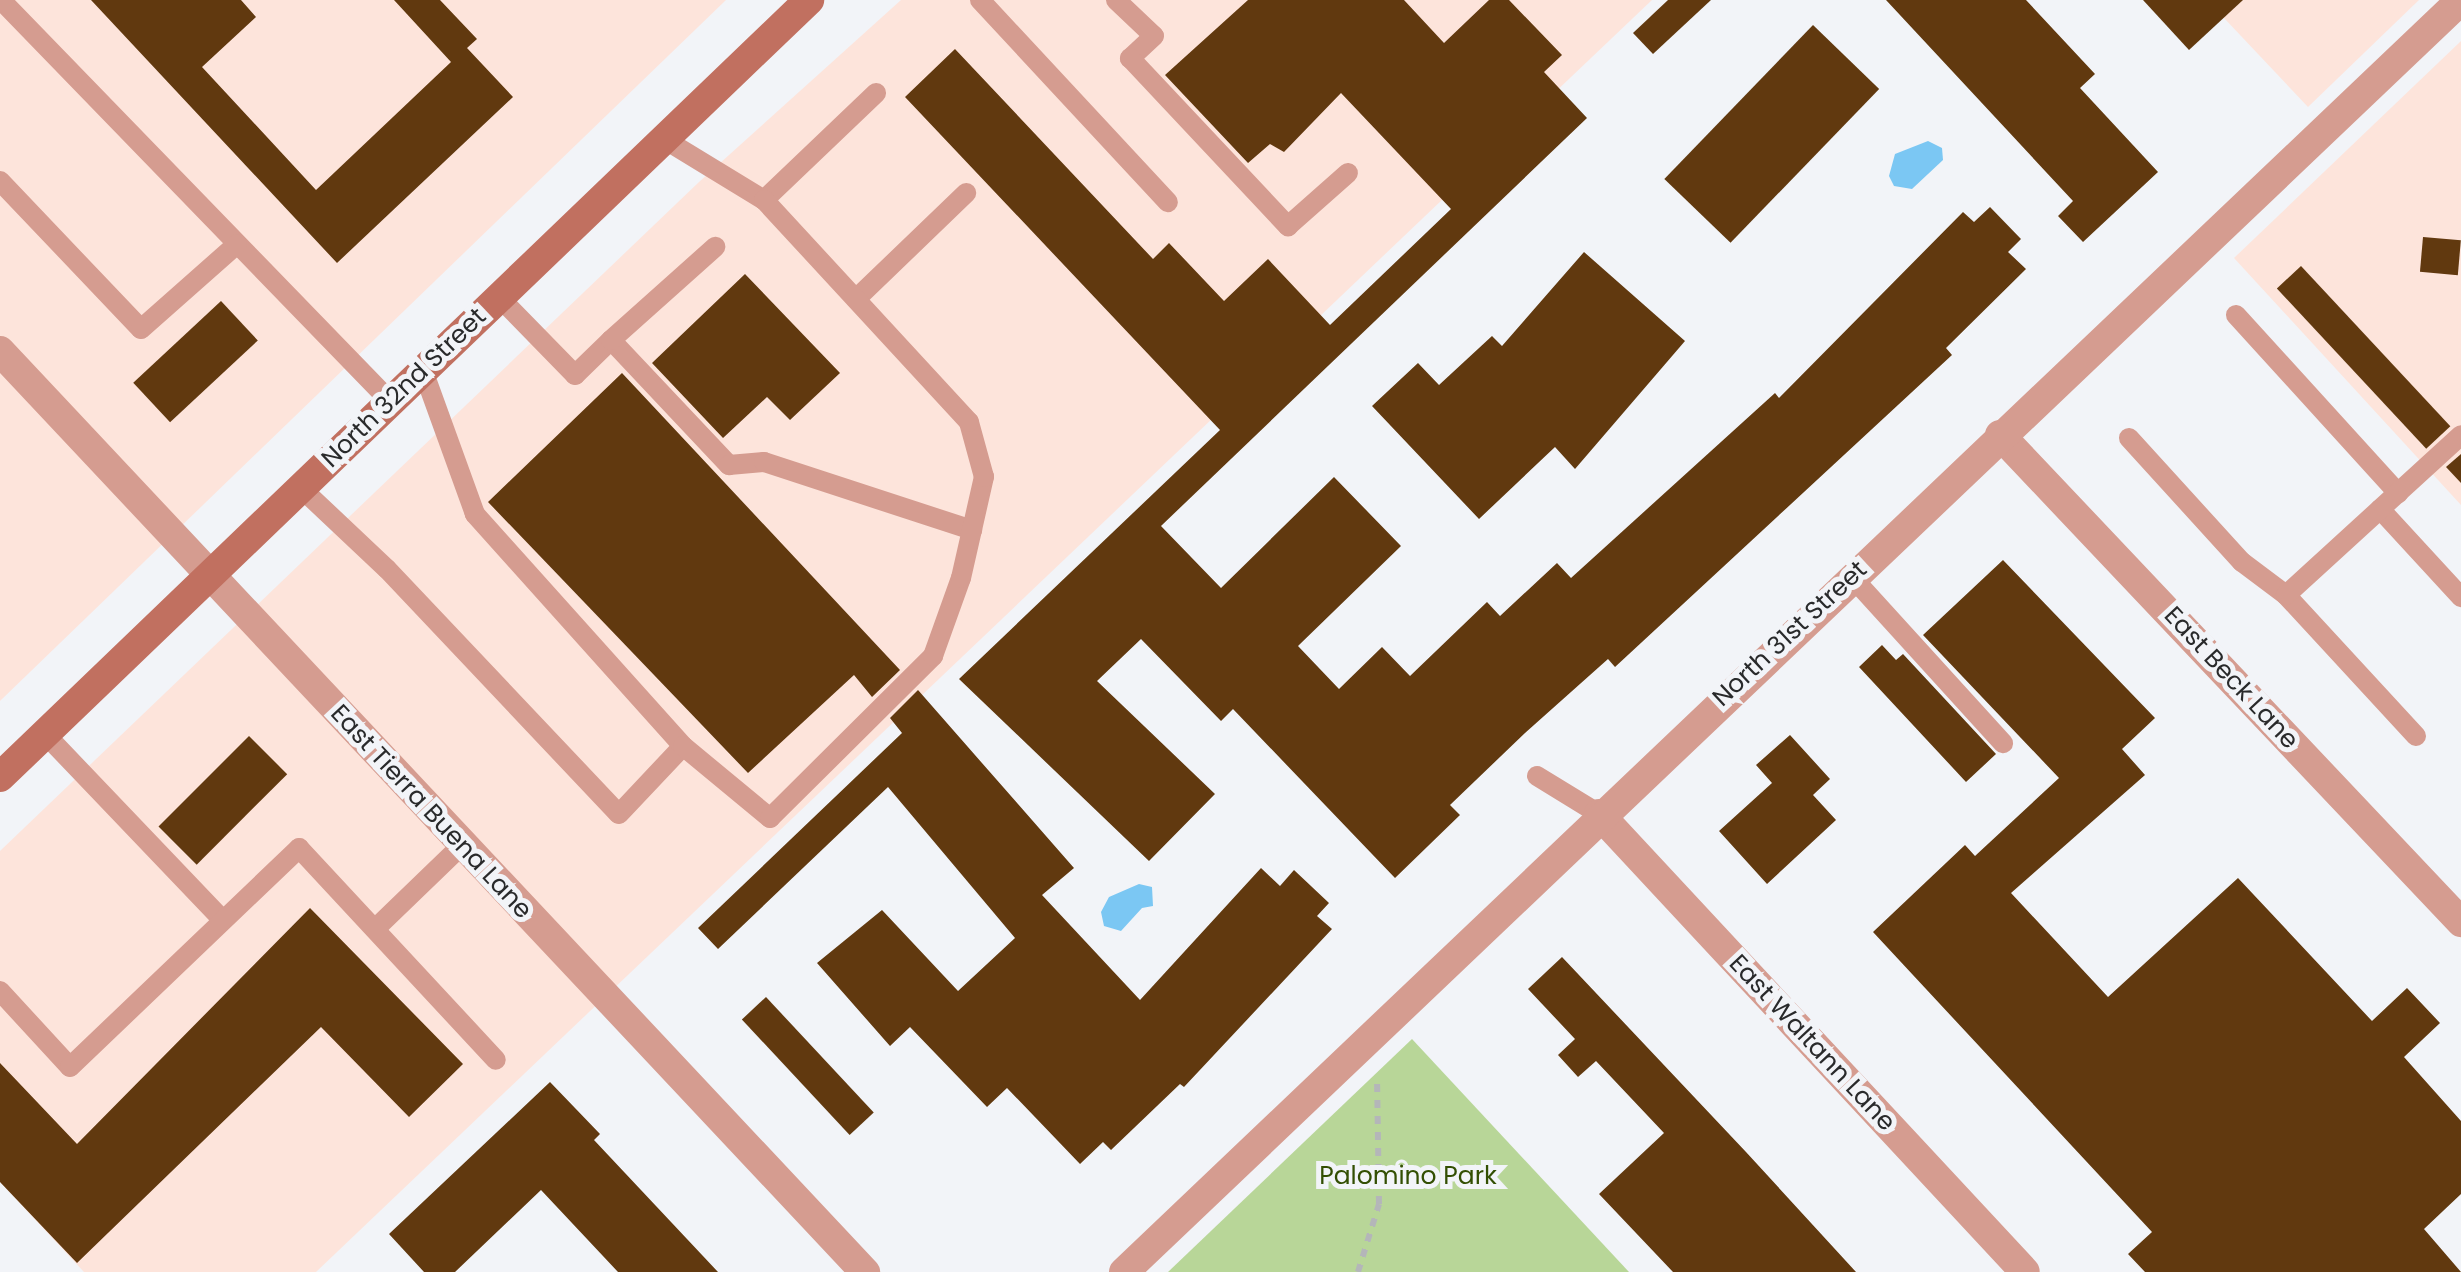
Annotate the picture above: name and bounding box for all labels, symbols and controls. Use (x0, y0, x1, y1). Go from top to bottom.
street label: North 32nd Street (316, 302, 492, 474)
street label: North 31st Street (1707, 555, 1873, 713)
street label: East Beck Lane (2158, 601, 2304, 755)
street label: East Tierra Buena Lane (324, 699, 538, 925)
street label: East Waltann Lane (1723, 949, 1901, 1137)
park label: Palomino Park (1319, 1161, 1497, 1191)

